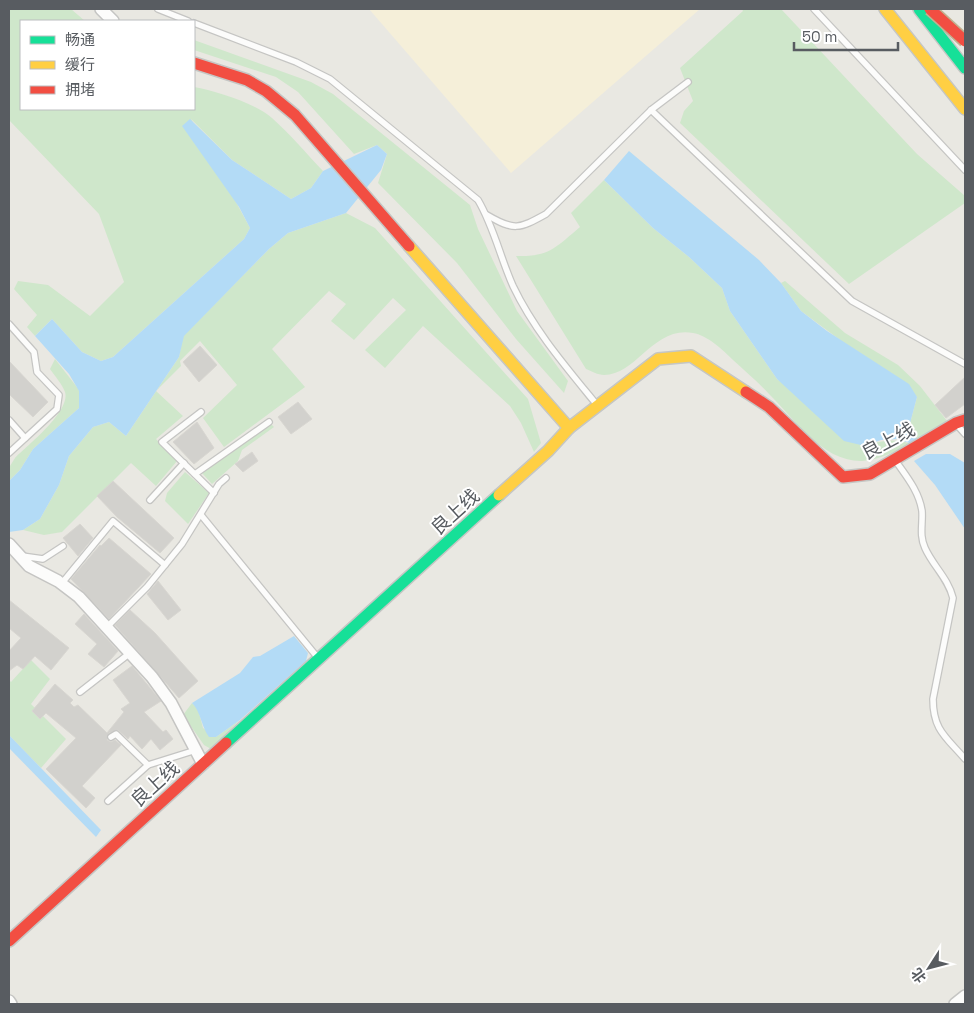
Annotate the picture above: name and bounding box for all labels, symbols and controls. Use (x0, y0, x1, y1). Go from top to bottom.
legend (20, 20, 195, 110)
scale bar (794, 20, 898, 52)
text: 50 m (802, 27, 837, 46)
text: 畅通 (65, 30, 95, 49)
text: 缓行 (65, 55, 95, 74)
text: 拥堵 (65, 80, 95, 99)
street label: 良上线 (857, 417, 919, 465)
street label: 良上线 (425, 484, 485, 540)
street label: 良上线 (125, 756, 185, 812)
north arrow (904, 943, 954, 993)
text: 北 (907, 965, 930, 987)

